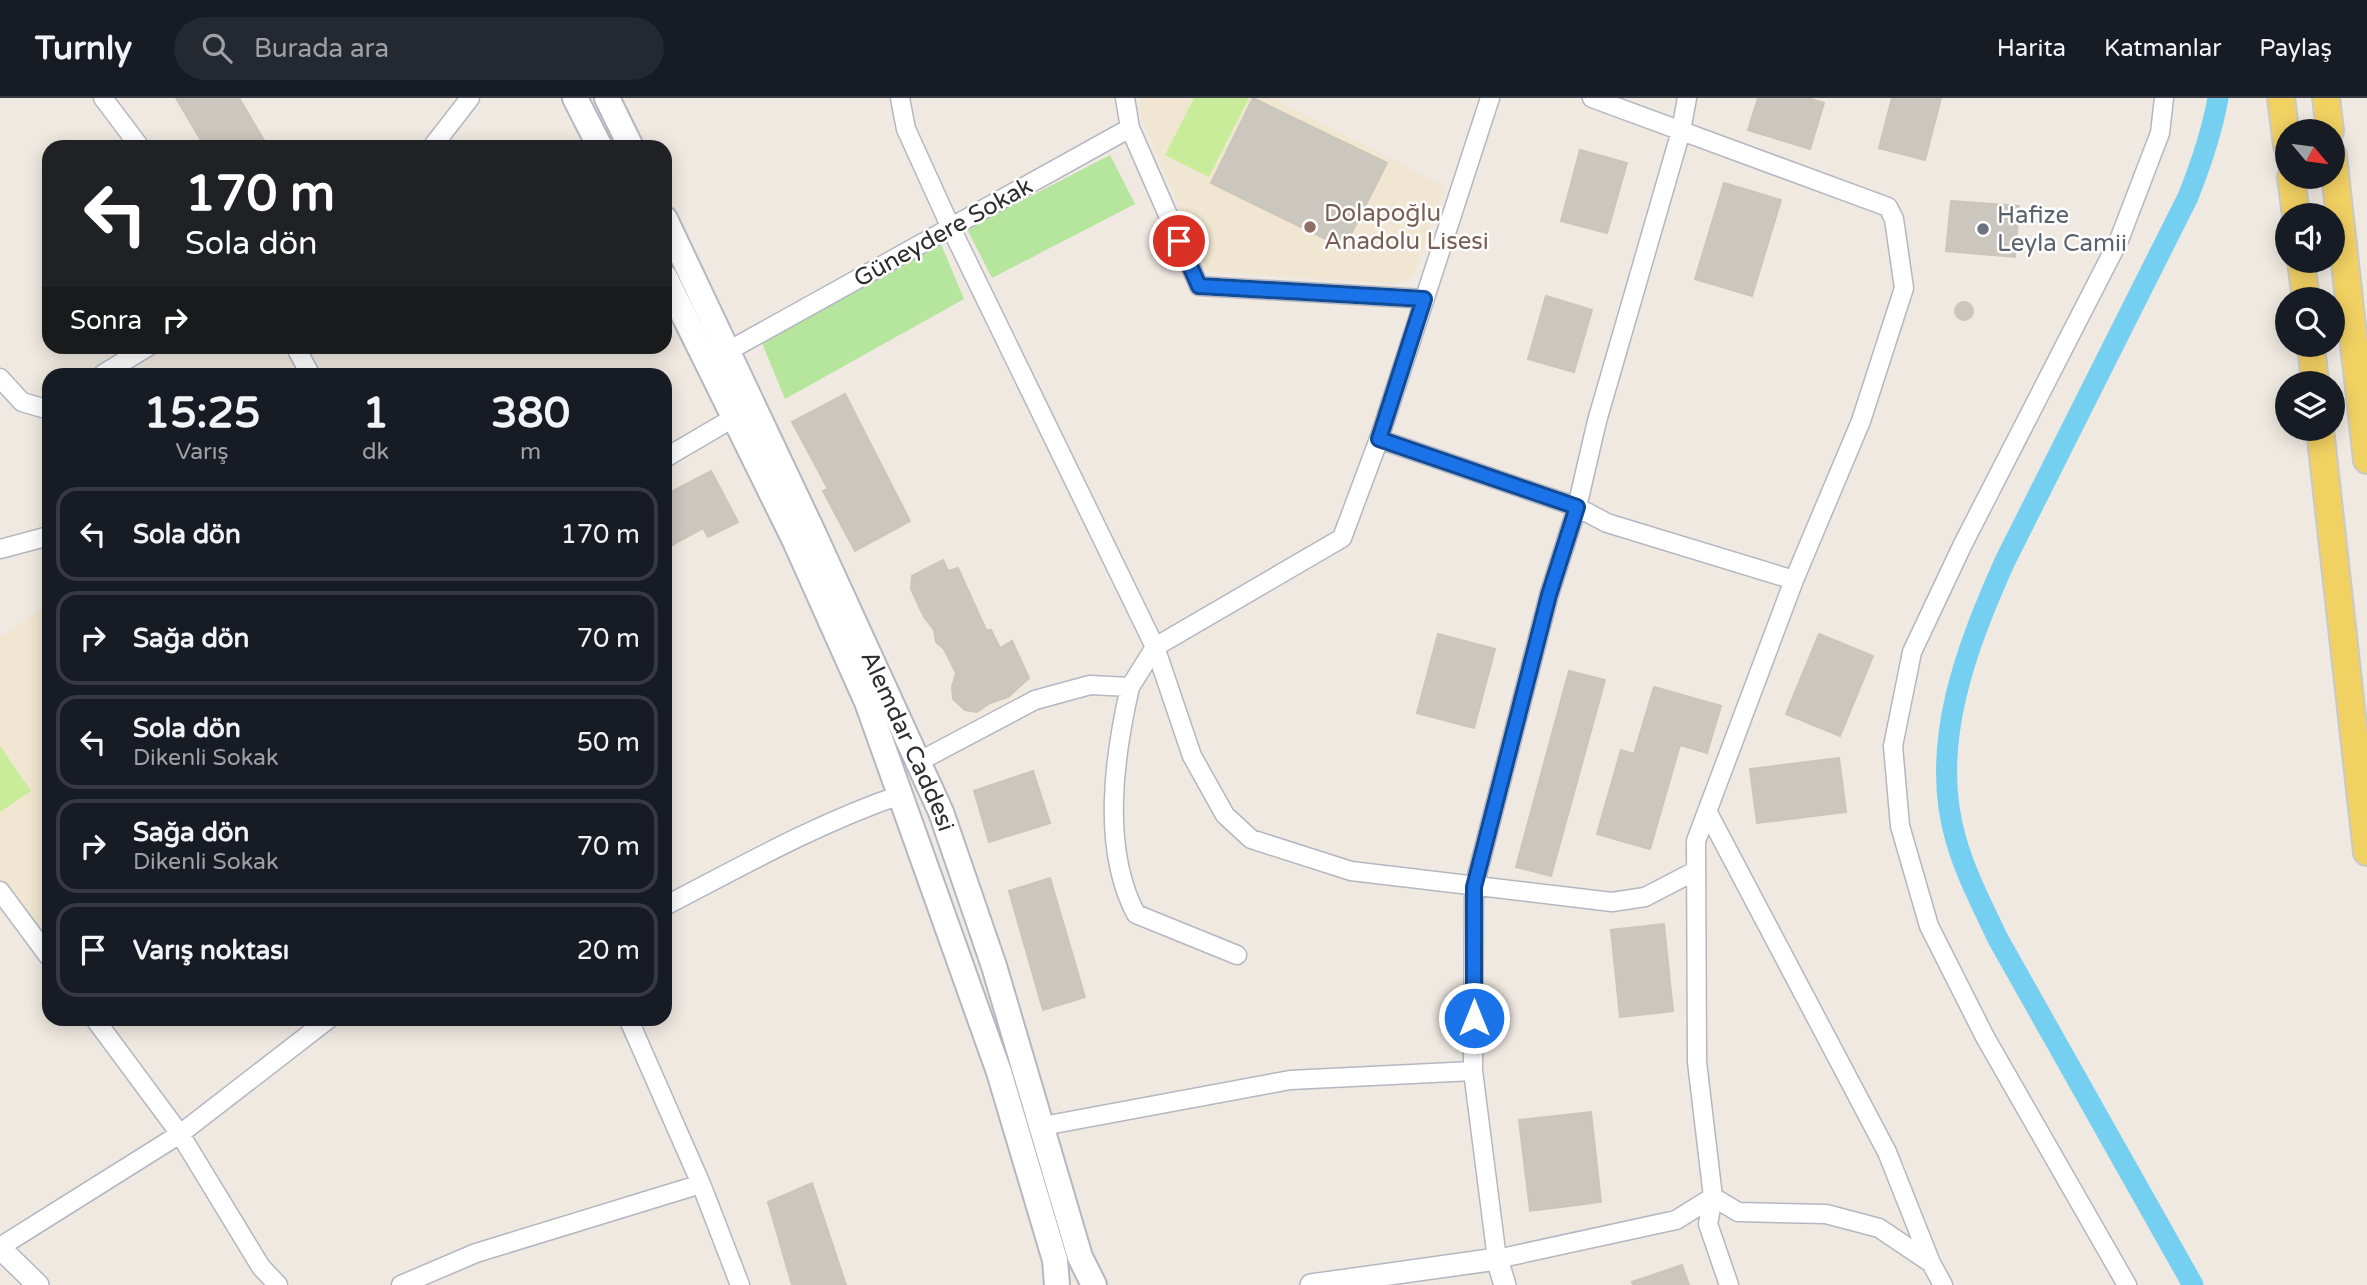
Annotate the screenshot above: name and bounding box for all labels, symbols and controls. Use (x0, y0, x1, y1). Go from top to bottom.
search box (174, 17, 664, 80)
text: Turnly (35, 29, 132, 68)
icon: search (198, 29, 236, 67)
text: Burada ara (254, 33, 389, 64)
text: Harita (1997, 34, 2066, 63)
text: Katmanlar (2104, 34, 2221, 63)
text: Paylaş (2259, 34, 2332, 63)
north arrow (2275, 119, 2345, 189)
map controls (2275, 119, 2345, 441)
text: 170 m (185, 165, 335, 224)
icon: left (70, 168, 161, 259)
street label: Güneydere Sokak (849, 171, 1038, 294)
place label: Dolapoğlu Anadolu Lisesi (1324, 199, 1489, 256)
place label: Hafize Leyla Camii (1997, 201, 2127, 258)
button: sound (2275, 203, 2345, 273)
pin (1149, 211, 1209, 271)
marker: Dolapoğlu Anadolu Lisesi (1302, 219, 1318, 235)
marker: Hafize Leyla Camii (1975, 221, 1991, 237)
icon: arrive (1160, 222, 1198, 260)
text: Sola dön (185, 225, 318, 263)
button: search (2275, 287, 2345, 357)
icon: right (156, 301, 194, 339)
text: Sonra (70, 305, 142, 336)
button: layers (2275, 371, 2345, 441)
text: 15:25 (144, 388, 260, 439)
text: 1 (362, 388, 389, 439)
text: 380 (491, 388, 570, 439)
text: Varış (175, 438, 229, 466)
text: dk (362, 438, 389, 466)
text: m (520, 438, 541, 466)
icon: left (74, 515, 112, 553)
text: Sola dön (133, 519, 241, 550)
text: 170 m (560, 519, 640, 550)
icon: right (74, 619, 112, 657)
text: Sağa dön (133, 623, 249, 654)
text: 70 m (577, 623, 640, 654)
street label: Alemdar Caddesi (854, 646, 961, 835)
text: Sola dön (133, 713, 241, 744)
icon: left (74, 723, 112, 761)
text: 50 m (577, 727, 640, 758)
text: Dikenli Sokak (133, 744, 279, 772)
text: Sağa dön (133, 817, 249, 848)
icon: right (74, 827, 112, 865)
text: 70 m (577, 831, 640, 862)
text: Dikenli Sokak (133, 848, 279, 876)
icon: arrive (74, 931, 112, 969)
text: Varış noktası (133, 935, 289, 966)
text: 20 m (577, 935, 640, 966)
position arrow (1437, 981, 1511, 1055)

